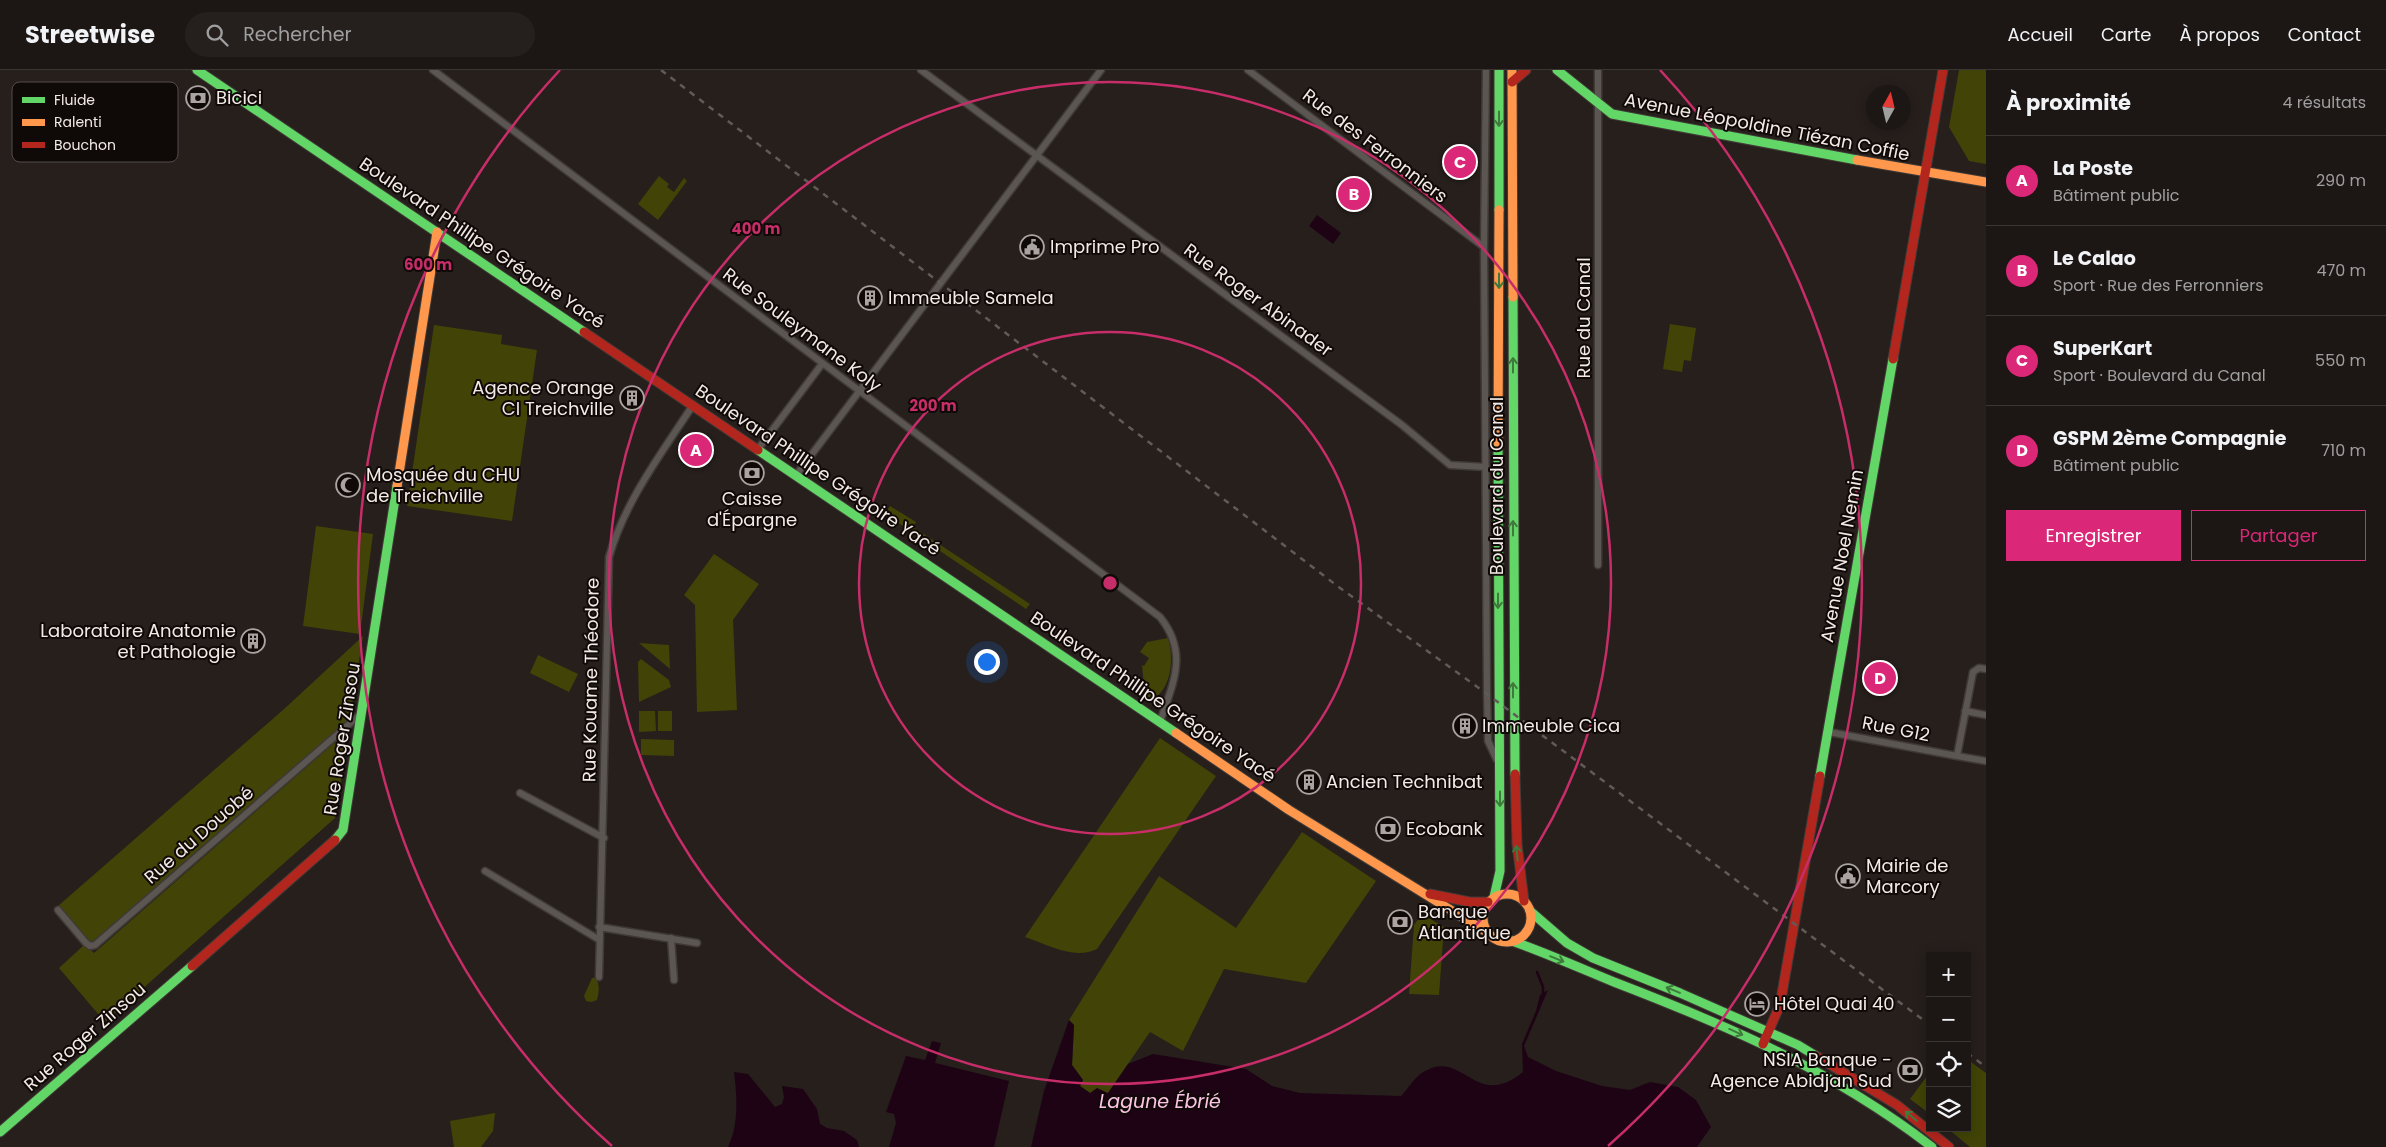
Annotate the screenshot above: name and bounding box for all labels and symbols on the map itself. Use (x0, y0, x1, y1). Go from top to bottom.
legend (12, 82, 178, 162)
street label: Rue des Ferronniers (1298, 83, 1453, 209)
bank icon: Bicici (185, 85, 211, 111)
place label: Bicici (216, 85, 262, 110)
north arrow (1866, 85, 1911, 130)
street label: Avenue Léopoldine Tiézan Coffie (1622, 87, 1912, 166)
text: Fluide (54, 90, 95, 110)
one-way arrow (1494, 110, 1504, 126)
text: Ralenti (54, 112, 102, 132)
text: Bouchon (54, 135, 116, 155)
pin: C (1444, 143, 1476, 181)
street label: Boulevard Phillipe Grégoire Yacé (355, 151, 610, 334)
pin: B (1338, 175, 1370, 213)
text: 400 m (732, 218, 781, 239)
public building icon: Imprime Pro (1019, 234, 1045, 260)
place label: Imprime Pro (1050, 234, 1159, 259)
street label: Rue Roger Abinader (1179, 237, 1338, 362)
text: 600 m (404, 254, 452, 275)
street label: Rue du Canal (1571, 257, 1596, 379)
street label: Rue Souleymane Koly (718, 262, 887, 398)
one-way arrow (1494, 272, 1504, 289)
building icon: Immeuble Samela (857, 285, 883, 311)
place label: Immeuble Samela (888, 285, 1054, 310)
one-way arrow (1508, 358, 1518, 374)
place label: Agence Orange CI Treichville (472, 375, 614, 421)
street label: Boulevard Phillipe Grégoire Yacé (691, 378, 946, 561)
building icon: Agence Orange CI Treichville (619, 385, 645, 411)
text: 200 m (909, 395, 957, 416)
street label: Boulevard du Canal (1484, 397, 1509, 575)
pin: A (680, 431, 712, 469)
bank icon: Caisse d'Épargne (739, 460, 765, 486)
place label: Mosquée du CHU de Treichville (366, 462, 520, 508)
street label: Avenue Noel Nemin (1814, 467, 1869, 644)
mosque icon: Mosquée du CHU de Treichville (335, 472, 361, 498)
place label: Caisse d'Épargne (707, 486, 797, 532)
one-way arrow (1508, 520, 1518, 536)
centre of rings (1101, 574, 1119, 592)
street label: Rue Kouame Théodore (576, 578, 605, 782)
one-way arrow (1493, 592, 1503, 609)
street label: Boulevard Phillipe Grégoire Yacé (1026, 605, 1281, 788)
place label: Laboratoire Anatomie et Pathologie (40, 618, 236, 664)
building icon: Laboratoire Anatomie et Pathologie (240, 628, 266, 654)
your location (974, 649, 1000, 675)
pin: D (1864, 659, 1896, 697)
street label: Rue Roger Zinsou (317, 661, 366, 817)
one-way arrow (1509, 683, 1518, 699)
street label: Rue G12 (1860, 710, 1932, 747)
building icon: Immeuble Cica (1452, 713, 1478, 739)
place label: Immeuble Cica (1482, 713, 1620, 738)
building icon: Ancien Technibat (1296, 769, 1322, 795)
place label: Ancien Technibat (1326, 769, 1483, 794)
street label: Rue du Douobé (139, 780, 259, 889)
one-way arrow (1495, 790, 1505, 806)
bank icon: Ecobank (1375, 816, 1401, 842)
place label: Ecobank (1406, 816, 1484, 841)
one-way arrow (1513, 845, 1522, 861)
place label: Mairie de Marcory (1866, 853, 1949, 899)
public building icon: Mairie de Marcory (1835, 863, 1861, 889)
place label: Banque Atlantique (1418, 899, 1511, 945)
bank icon: Banque Atlantique (1387, 909, 1413, 935)
one-way arrow (1549, 954, 1564, 964)
street label: Rue Roger Zinsou (18, 977, 151, 1097)
one-way arrow (1666, 985, 1681, 994)
hotel icon: Hôtel Quai 40 (1744, 991, 1770, 1017)
place label: Hôtel Quai 40 (1774, 991, 1895, 1016)
one-way arrow (1728, 1028, 1743, 1038)
place label: NSIA Banque - Agence Abidjan Sud (1710, 1047, 1892, 1093)
bank icon: NSIA Banque - Agence Abidjan Sud (1897, 1057, 1923, 1083)
water label: Lagune Ébrié (1099, 1088, 1221, 1115)
one-way arrow (1905, 1110, 1918, 1121)

